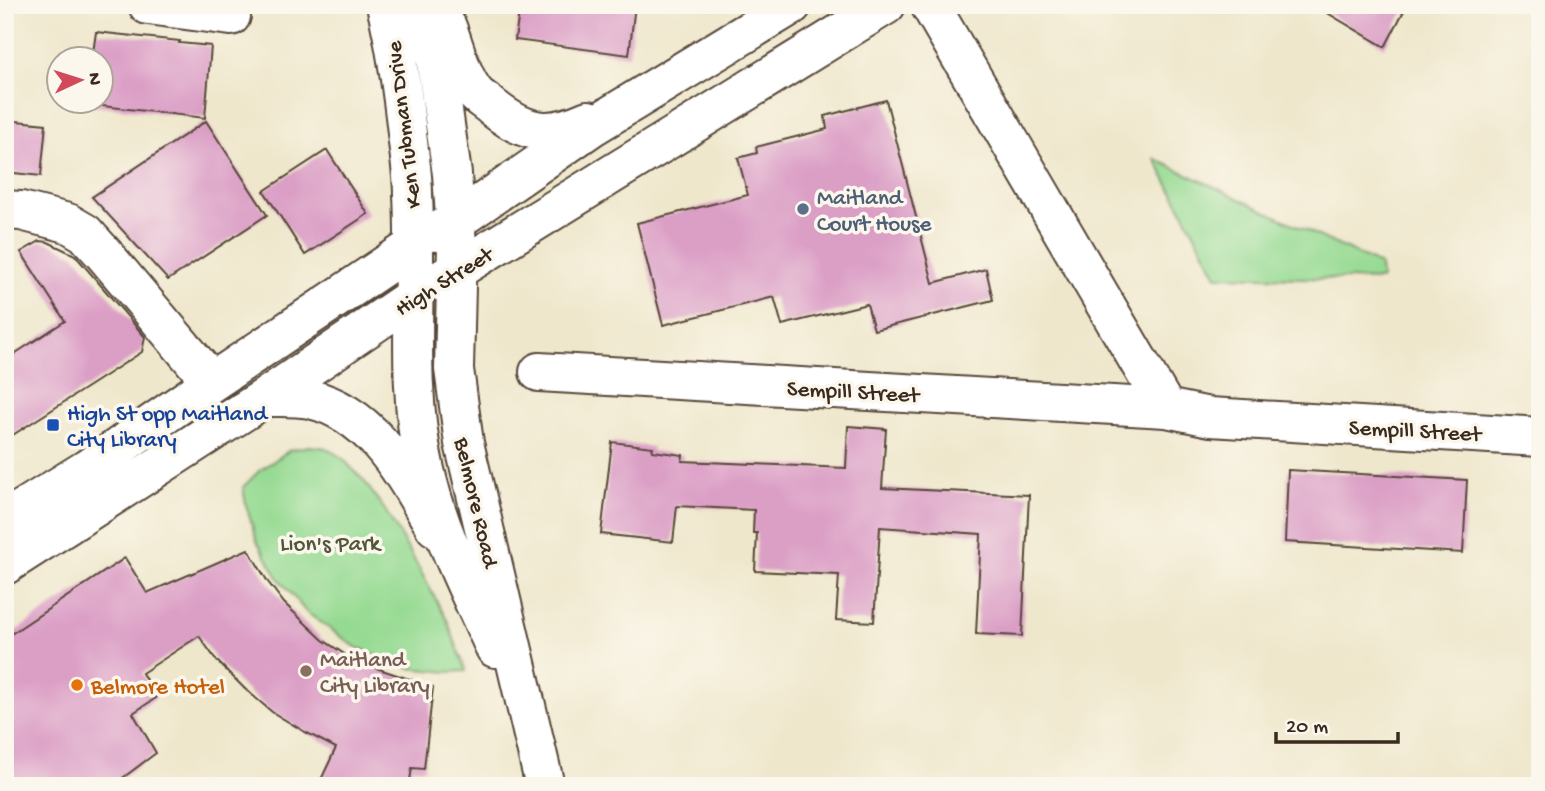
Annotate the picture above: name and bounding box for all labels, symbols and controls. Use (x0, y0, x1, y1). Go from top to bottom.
street label: Ken Tubman Drive (382, 38, 429, 210)
north arrow (46, 46, 116, 116)
text: N (82, 72, 105, 86)
place label: Maitland Court House (817, 186, 933, 239)
marker: Maitland Court House (795, 201, 811, 217)
street label: High Street (391, 241, 500, 324)
street label: Sempill Street (786, 377, 921, 411)
place label: High St opp Maitland City Library (67, 402, 268, 455)
street label: Sempill Street (1348, 416, 1483, 450)
marker: High St opp Maitland City Library (45, 417, 61, 433)
street label: Belmore Road (446, 434, 503, 572)
park label: Lion's Park (280, 532, 383, 559)
place label: Maitland City Library (320, 648, 430, 701)
marker: Maitland City Library (298, 663, 314, 679)
place label: Belmore Hotel (90, 675, 225, 702)
marker: Belmore Hotel (69, 677, 85, 693)
scale bar (1276, 700, 1398, 744)
text: 20 m (1286, 716, 1328, 741)

